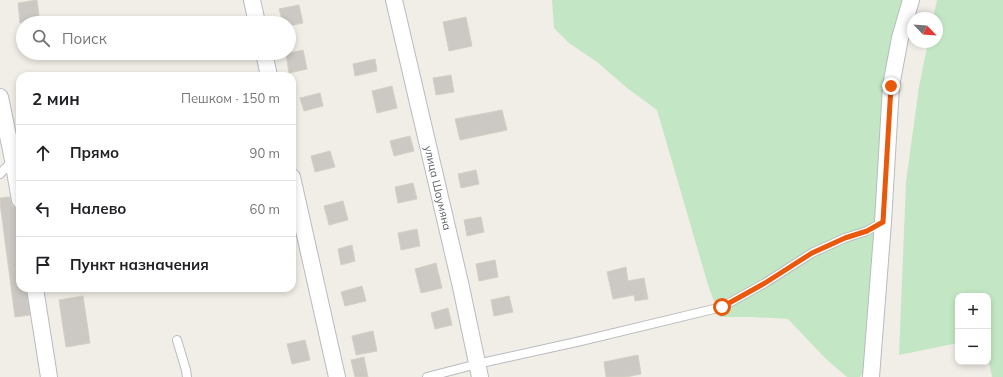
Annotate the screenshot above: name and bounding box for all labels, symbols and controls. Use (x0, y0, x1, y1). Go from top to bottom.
north arrow (907, 12, 943, 48)
search box (16, 16, 296, 60)
icon: search (30, 27, 52, 49)
text: Поиск (62, 29, 107, 48)
route end (882, 77, 900, 95)
text: 2 мин (32, 88, 80, 109)
text: Пешком · 150 m (181, 90, 280, 106)
icon: ahead (32, 142, 54, 164)
text: Прямо (70, 143, 119, 162)
street label: улица Шаумяна (421, 144, 455, 232)
text: 90 m (250, 145, 280, 161)
icon: left (32, 198, 54, 220)
text: Налево (70, 199, 126, 218)
text: 60 m (250, 201, 280, 217)
icon: arrive (32, 254, 54, 276)
text: Пункт назначения (70, 255, 209, 274)
map controls (955, 293, 991, 365)
button: + (955, 293, 991, 329)
route start (713, 298, 731, 316)
button: − (955, 329, 991, 365)

